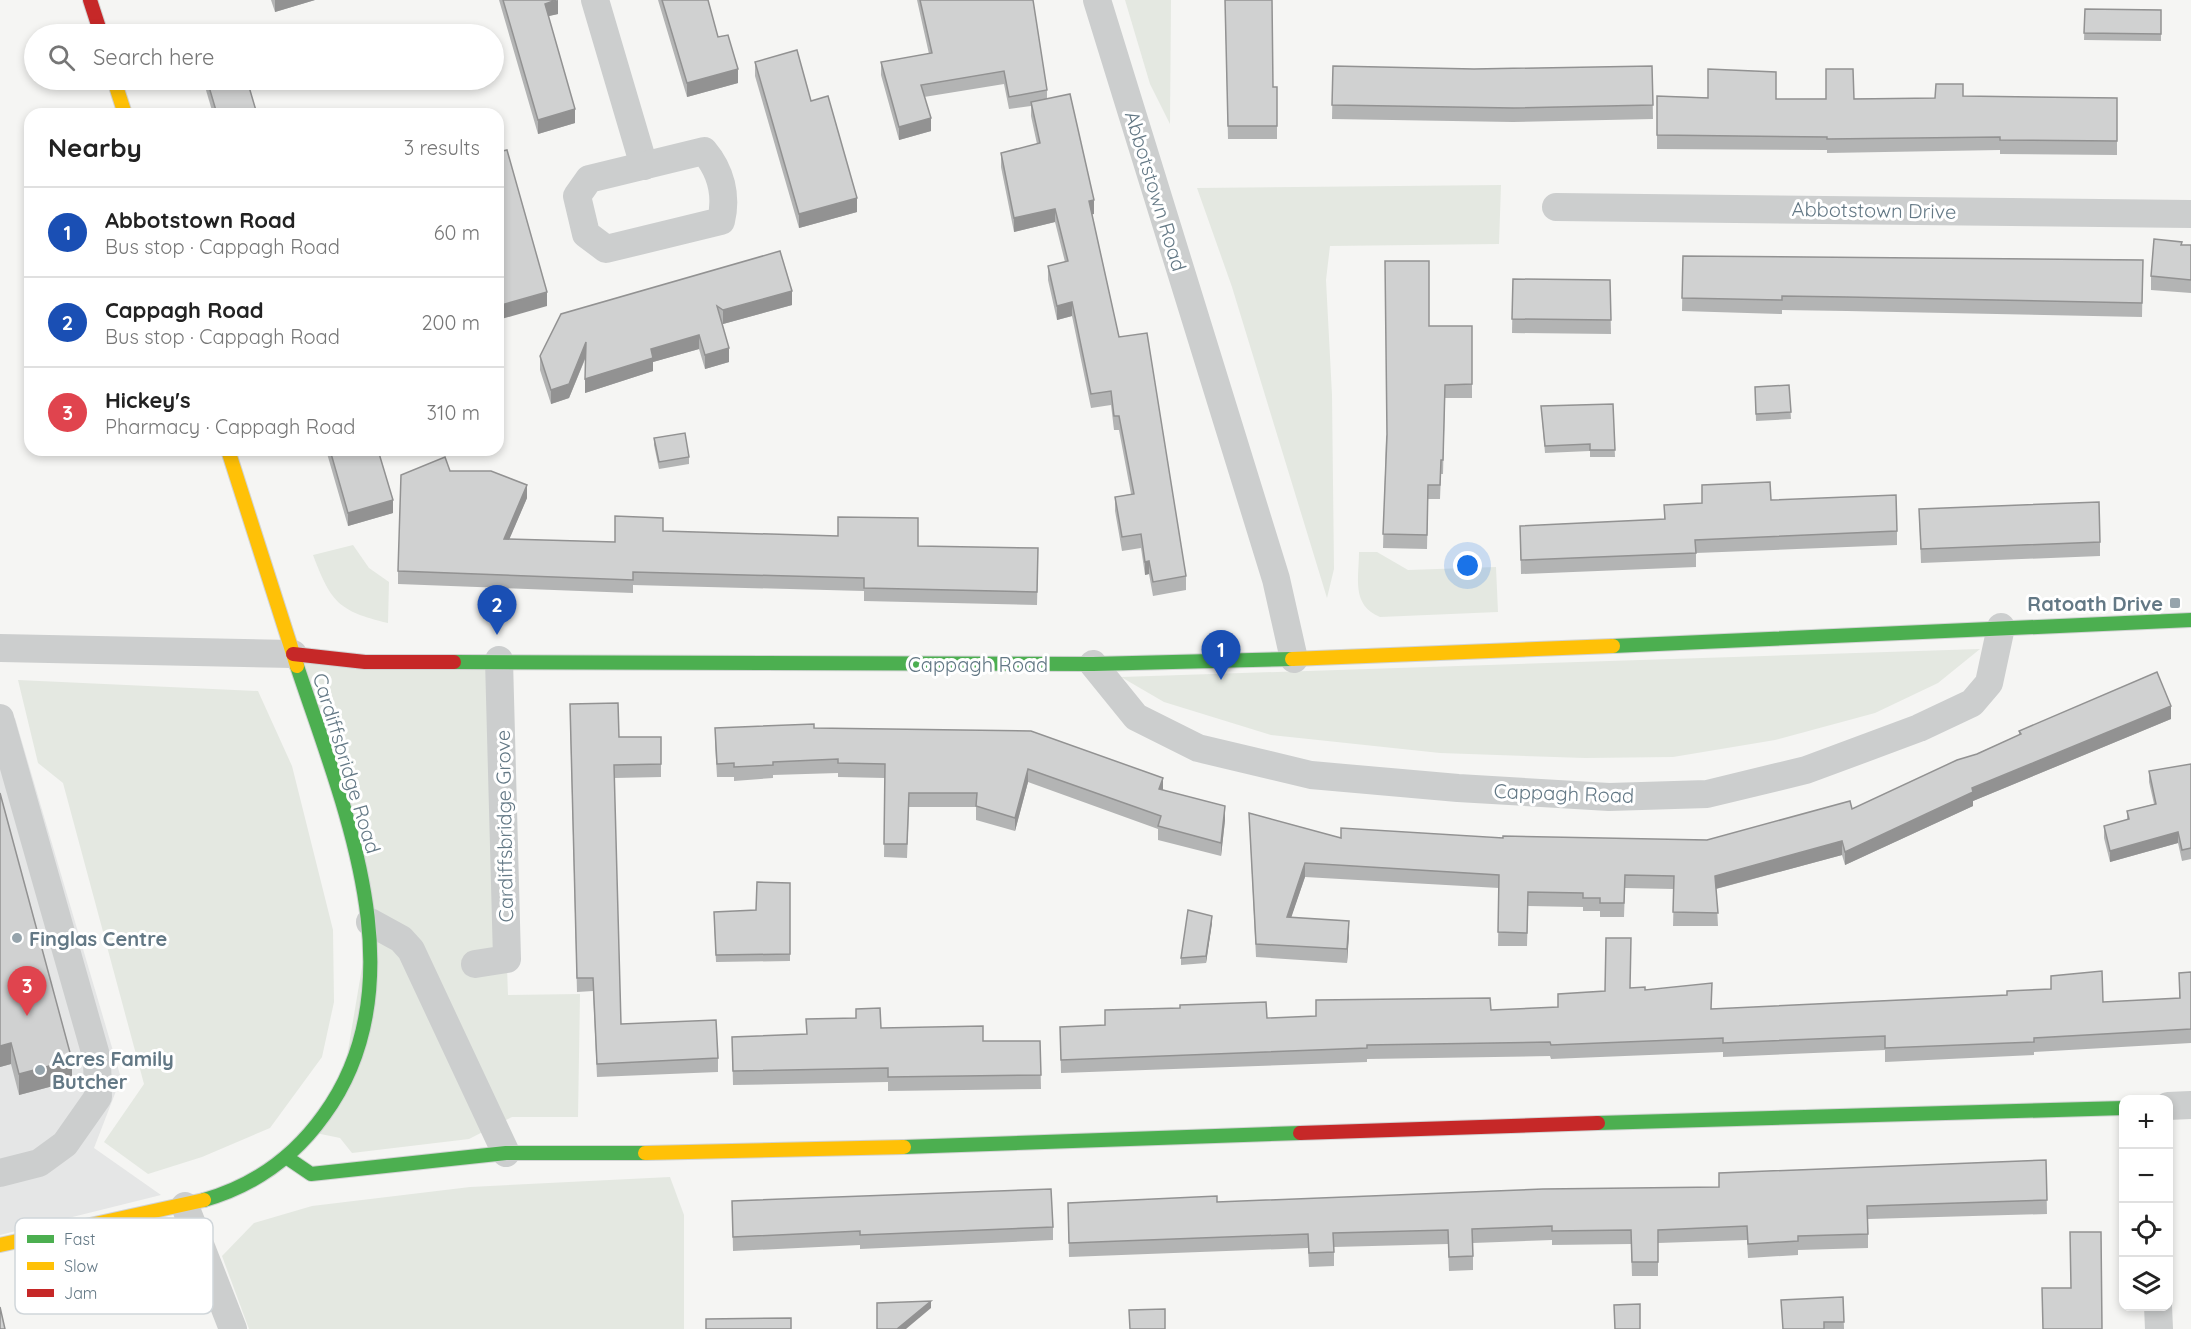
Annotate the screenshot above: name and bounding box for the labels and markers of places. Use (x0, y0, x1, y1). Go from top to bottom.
pin: 2 (478, 586, 516, 635)
place label: Ratoath Drive (2027, 591, 2163, 616)
marker: Ratoath Drive (2168, 596, 2182, 610)
pin: 1 (1202, 630, 1240, 680)
place label: Finglas Centre (29, 926, 167, 951)
marker: Finglas Centre (10, 931, 24, 945)
pin: 3 (8, 966, 46, 1016)
place label: Acres Family Butcher (52, 1046, 174, 1094)
marker: Acres Family Butcher (33, 1063, 47, 1077)

